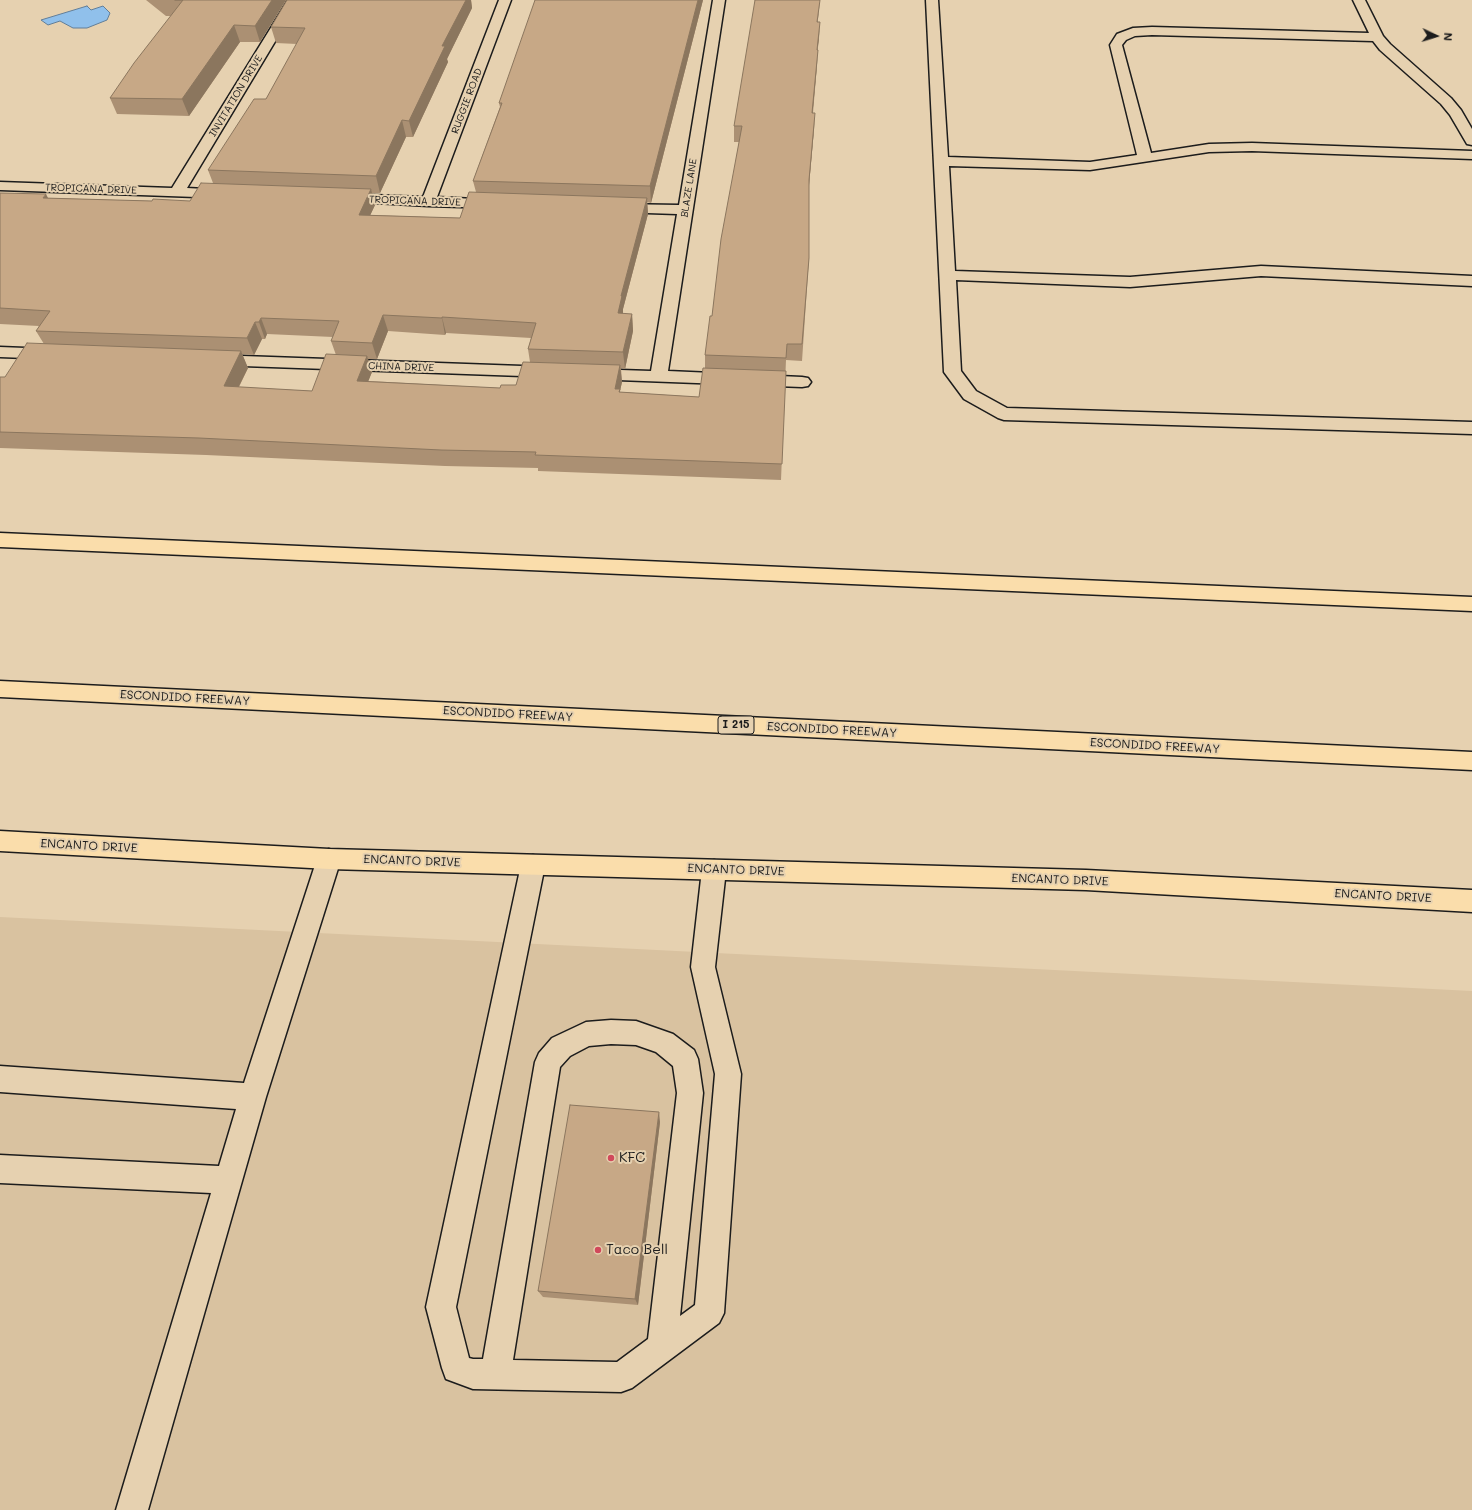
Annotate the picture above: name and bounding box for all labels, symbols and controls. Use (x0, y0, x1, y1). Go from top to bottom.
north arrow (1416, 16, 1456, 56)
text: N (1441, 32, 1456, 42)
street label: INVITATION DRIVE (207, 53, 265, 139)
street label: RUGGIE ROAD (449, 66, 485, 136)
street label: BLAZE LANE (678, 158, 700, 218)
street label: TROPICANA DRIVE (45, 181, 137, 197)
street label: TROPICANA DRIVE (369, 193, 461, 209)
street label: CHINA DRIVE (368, 360, 434, 374)
street label: ESCONDIDO FREEWAY (119, 687, 251, 709)
street label: ESCONDIDO FREEWAY (442, 703, 574, 725)
road number: I 215 (718, 716, 754, 734)
street label: ESCONDIDO FREEWAY (766, 719, 898, 741)
street label: ESCONDIDO FREEWAY (1089, 735, 1221, 757)
street label: ENCANTO DRIVE (40, 836, 138, 856)
street label: ENCANTO DRIVE (363, 852, 461, 870)
street label: ENCANTO DRIVE (687, 861, 785, 879)
street label: ENCANTO DRIVE (1011, 871, 1109, 889)
street label: ENCANTO DRIVE (1334, 886, 1432, 906)
place label: KFC (619, 1150, 645, 1166)
marker: KFC (606, 1153, 616, 1163)
place label: Taco Bell (606, 1242, 668, 1258)
marker: Taco Bell (593, 1245, 603, 1255)

